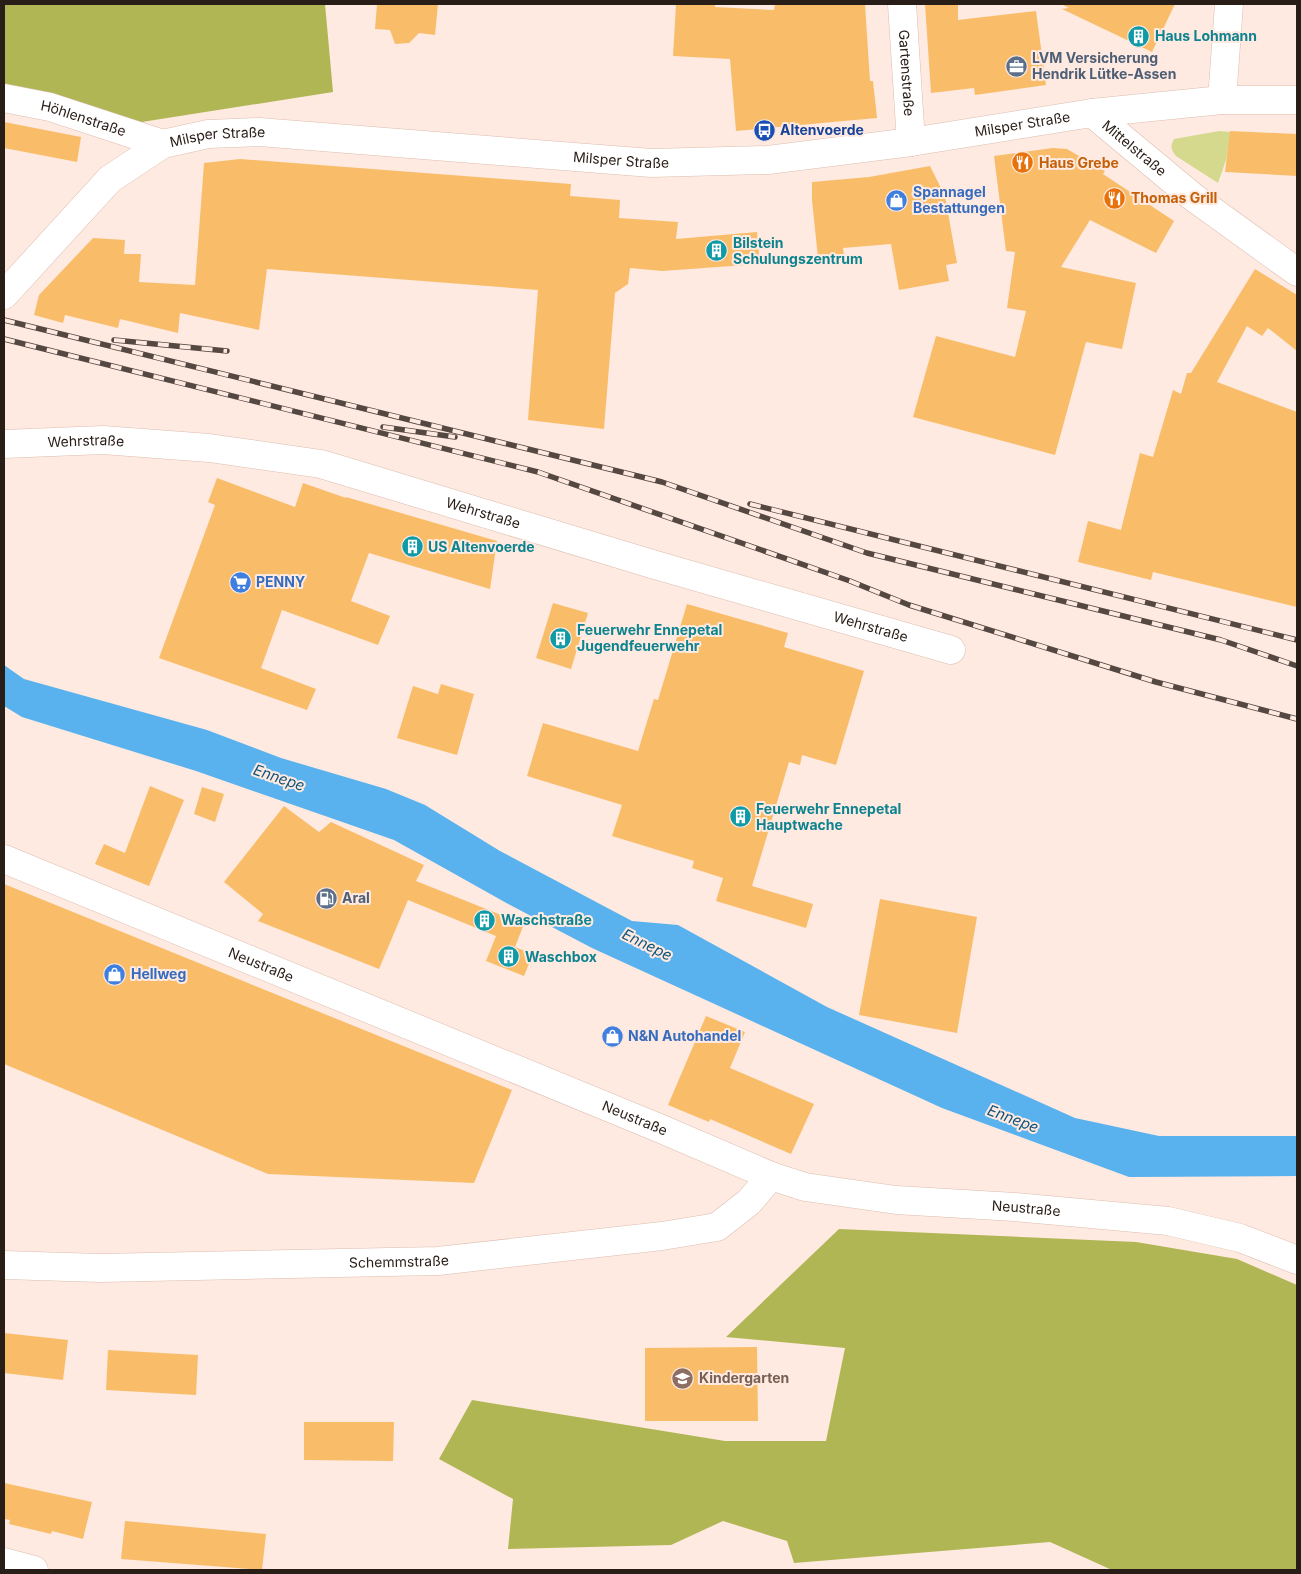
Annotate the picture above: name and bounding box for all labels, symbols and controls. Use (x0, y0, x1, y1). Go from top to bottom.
building icon: Haus Lohmann (1127, 24, 1151, 48)
place label: Haus Lohmann (1155, 27, 1257, 44)
street label: Gartenstraße (896, 29, 918, 117)
place label: LVM Versicherung Hendrik Lütke-Assen (1032, 49, 1176, 82)
office icon: LVM Versicherung Hendrik Lütke-Assen (1004, 54, 1028, 78)
street label: Höhlenstraße (39, 96, 128, 139)
street label: Milsper Straße (973, 108, 1071, 140)
street label: Mittelstraße (1099, 116, 1170, 179)
bus stop icon: Altenvoerde (752, 118, 776, 142)
place label: Altenvoerde (780, 121, 864, 138)
street label: Milsper Straße (168, 123, 266, 150)
street label: Milsper Straße (572, 148, 669, 171)
restaurant icon: Haus Grebe (1011, 151, 1035, 175)
place label: Haus Grebe (1039, 154, 1119, 171)
place label: Spannagel Bestattungen (913, 183, 1005, 216)
restaurant icon: Thomas Grill (1103, 186, 1127, 210)
shop icon: Spannagel Bestattungen (885, 188, 909, 212)
place label: Thomas Grill (1131, 189, 1217, 206)
place label: Bilstein Schulungszentrum (733, 234, 863, 267)
building icon: Bilstein Schulungszentrum (705, 239, 729, 263)
street label: Wehrstraße (47, 431, 125, 450)
street label: Wehrstraße (444, 493, 523, 532)
building icon: US Altenvoerde (400, 535, 424, 559)
place label: US Altenvoerde (428, 538, 535, 555)
supermarket icon: PENNY (228, 570, 252, 594)
place label: PENNY (256, 573, 305, 590)
street label: Wehrstraße (832, 608, 910, 645)
place label: Feuerwehr Ennepetal Jugendfeuerwehr (577, 621, 722, 654)
building icon: Feuerwehr Ennepetal Jugendfeuerwehr (549, 626, 573, 650)
water label: Ennepe (251, 760, 307, 795)
place label: Feuerwehr Ennepetal Hauptwache (756, 800, 901, 833)
building icon: Feuerwehr Ennepetal Hauptwache (728, 805, 752, 829)
fuel station icon: Aral (314, 886, 338, 910)
place label: Aral (342, 889, 370, 906)
building icon: Waschstraße (473, 908, 497, 932)
place label: Waschstraße (501, 911, 592, 928)
water label: Ennepe (619, 924, 675, 965)
street label: Neustraße (226, 943, 296, 985)
building icon: Waschbox (497, 945, 521, 969)
place label: Waschbox (525, 948, 597, 965)
shop icon: Hellweg (103, 962, 127, 986)
place label: Hellweg (131, 965, 186, 982)
shop icon: N&N Autohandel (600, 1024, 624, 1048)
place label: N&N Autohandel (628, 1027, 741, 1044)
street label: Neustraße (600, 1097, 670, 1139)
water label: Ennepe (985, 1100, 1041, 1137)
street label: Neustraße (991, 1197, 1061, 1219)
street label: Schemmstraße (349, 1251, 450, 1271)
school or university icon: Kindergarten (671, 1366, 695, 1390)
place label: Kindergarten (699, 1369, 789, 1386)

